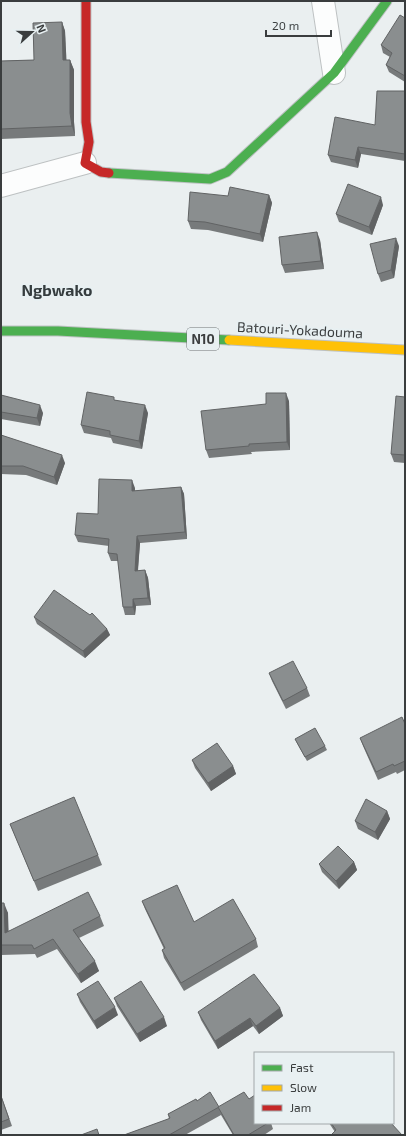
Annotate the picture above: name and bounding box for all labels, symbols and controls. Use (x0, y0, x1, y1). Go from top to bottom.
north arrow (12, 12, 52, 52)
scale bar (266, 12, 331, 38)
text: 20 m (272, 18, 299, 32)
text: N (34, 22, 49, 34)
district label: Ngbwako (21, 280, 93, 299)
street label: Batouri-Yokadouma (237, 318, 363, 341)
road number: N10 (187, 328, 219, 350)
legend (254, 1052, 394, 1124)
text: Fast (290, 1060, 314, 1074)
text: Slow (290, 1080, 317, 1094)
text: Jam (290, 1100, 311, 1114)

